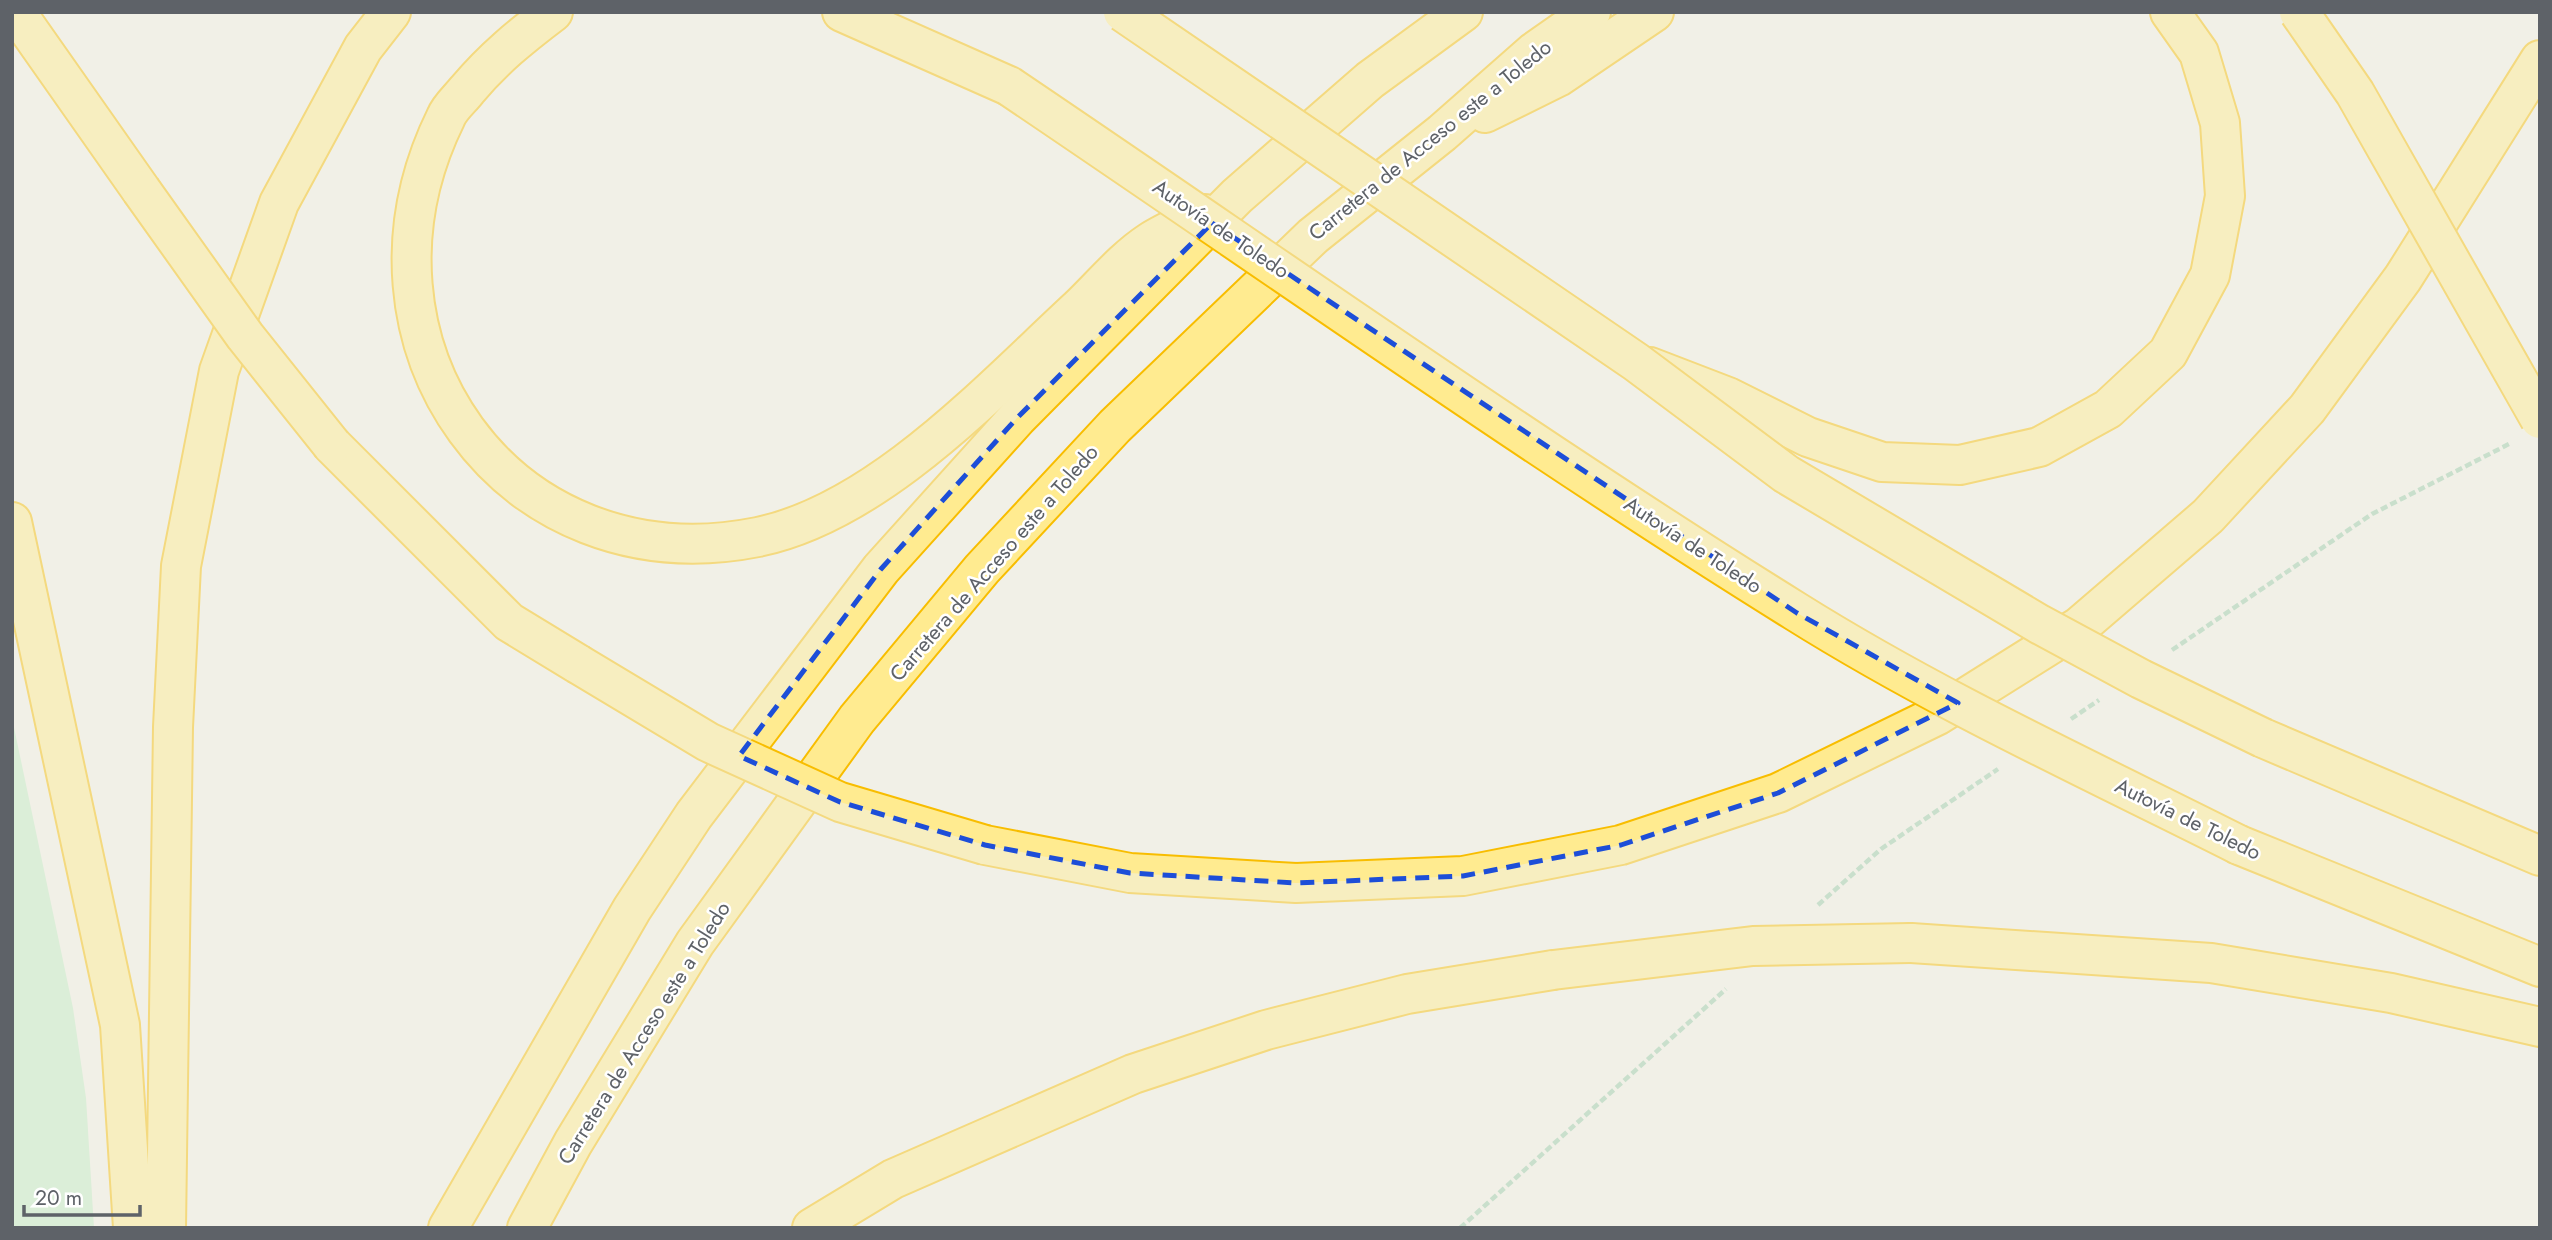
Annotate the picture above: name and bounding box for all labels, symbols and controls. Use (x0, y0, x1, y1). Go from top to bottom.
street label: Carretera de Acceso este a Toledo (1302, 32, 1558, 248)
street label: Autovía de Toledo (1147, 172, 1295, 286)
street label: Carretera de Acceso este a Toledo (883, 438, 1105, 688)
street label: Autovía de Toledo (1618, 489, 1768, 601)
street label: Autovía de Toledo (2110, 771, 2266, 867)
street label: Carretera de Acceso este a Toledo (550, 896, 738, 1170)
scale bar (24, 1174, 140, 1218)
text: 20 m (35, 1183, 82, 1213)

